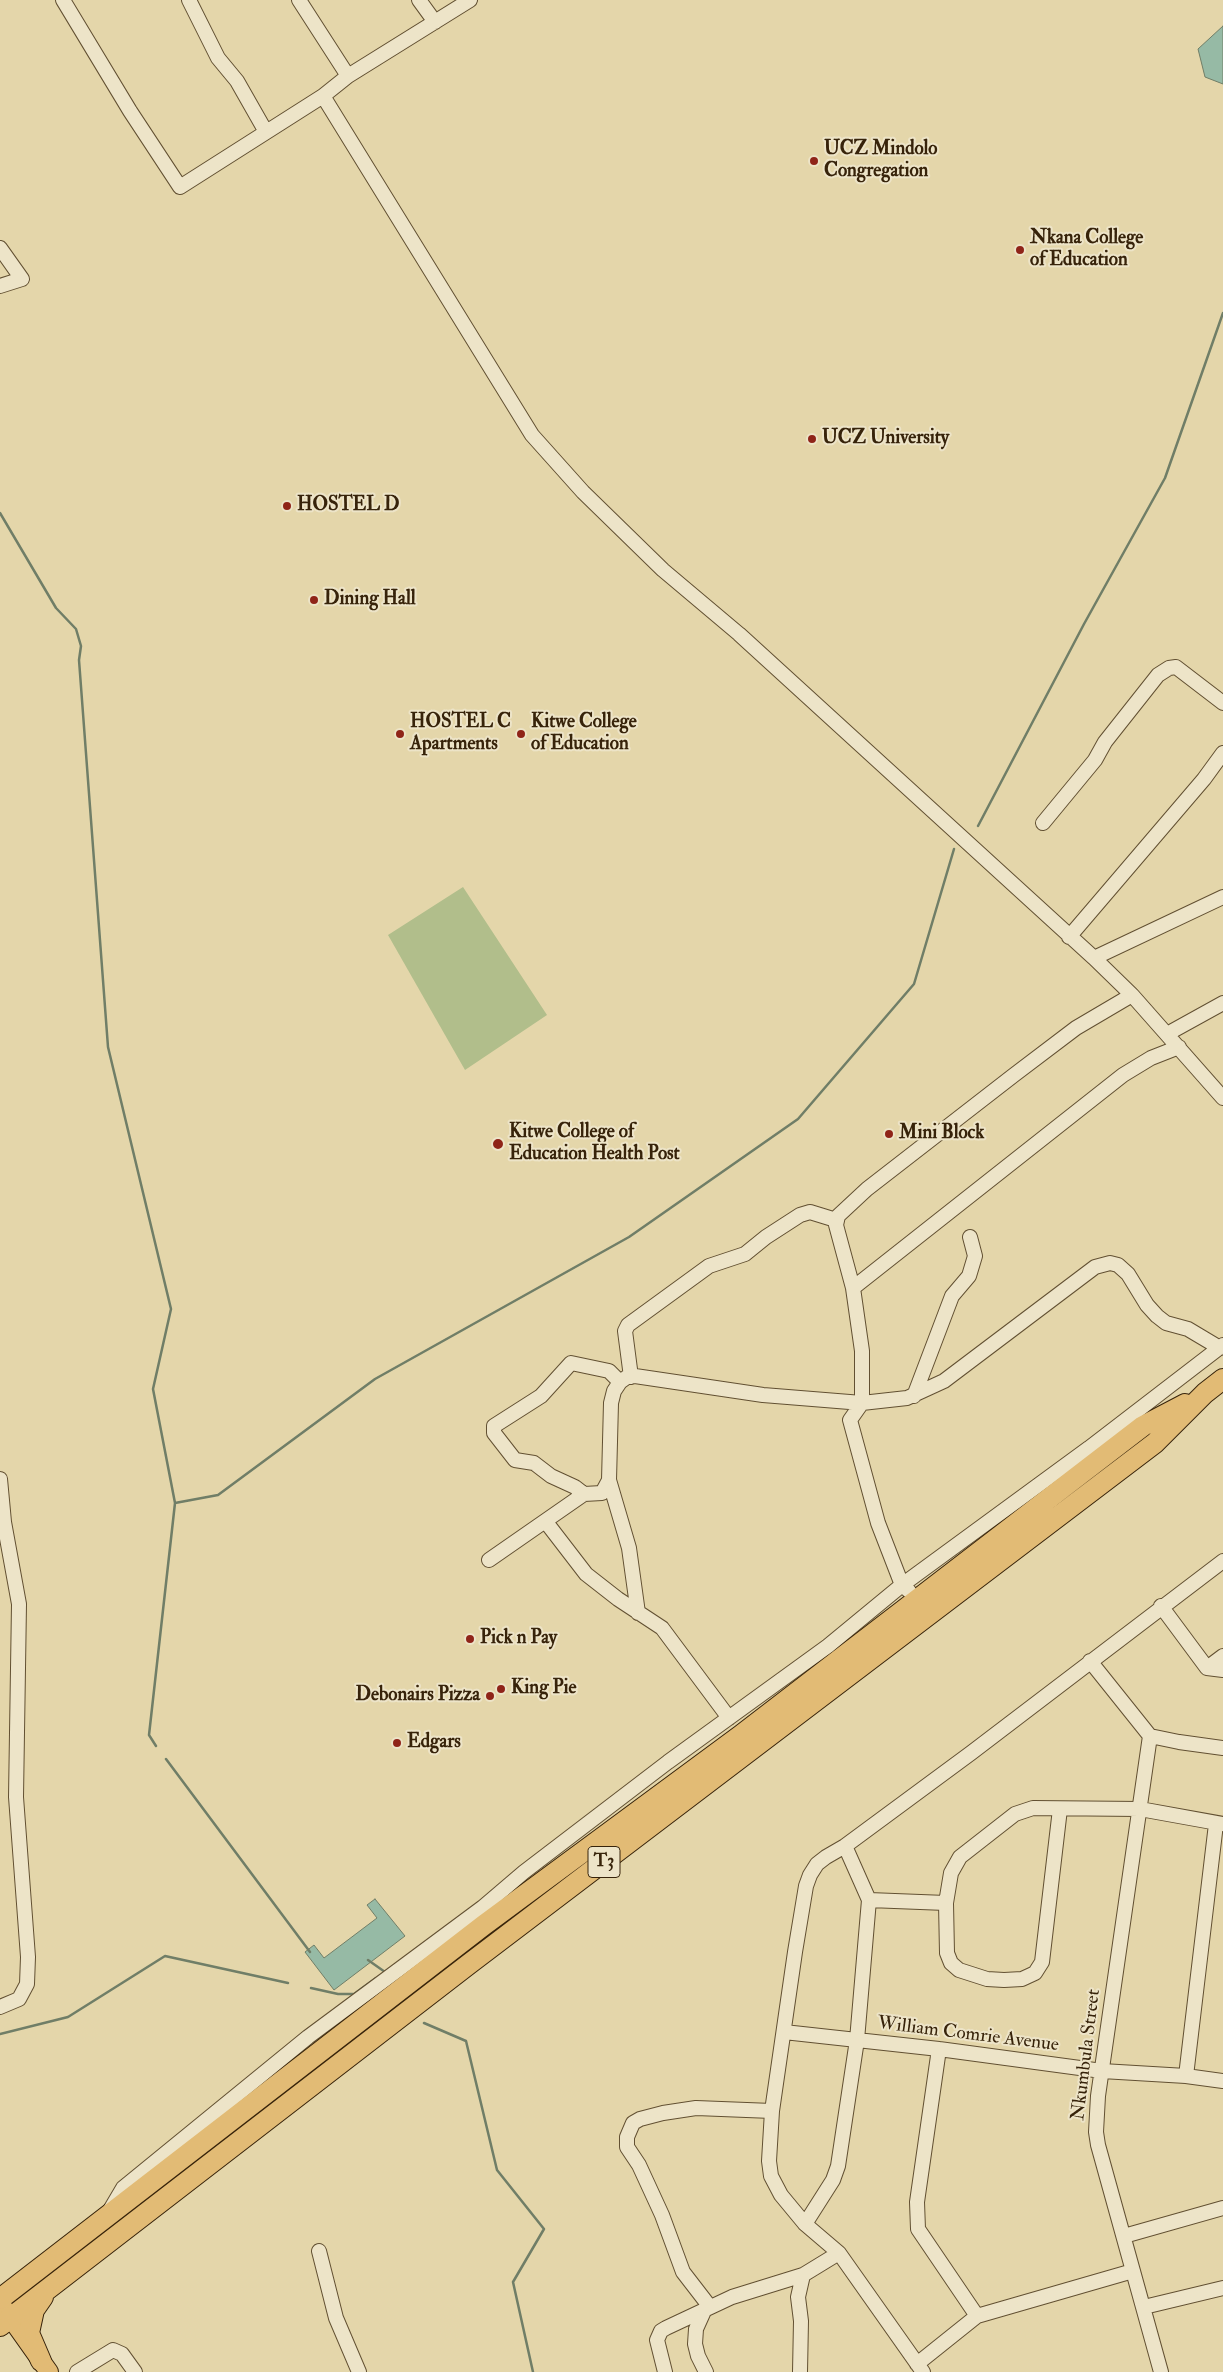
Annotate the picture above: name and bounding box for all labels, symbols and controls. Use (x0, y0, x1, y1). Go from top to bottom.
place label: UCZ Mindolo Congregation (824, 139, 937, 183)
marker: UCZ Mindolo Congregation (808, 155, 820, 167)
place label: Nkana College of Education (1030, 228, 1143, 272)
marker: Nkana College of Education (1014, 244, 1026, 256)
place label: UCZ University (822, 428, 949, 450)
marker: UCZ University (806, 433, 818, 445)
place label: HOSTEL D (297, 495, 400, 517)
marker: HOSTEL D (281, 500, 293, 512)
place label: Dining Hall (324, 589, 416, 611)
marker: Dining Hall (308, 594, 320, 606)
place label: HOSTEL C Apartments (410, 712, 511, 756)
place label: Kitwe College of Education (531, 712, 637, 756)
marker: HOSTEL C Apartments (394, 728, 406, 740)
marker: Kitwe College of Education (515, 728, 527, 740)
place label: Kitwe College of Education Health Post (509, 1122, 680, 1166)
place label: Mini Block (899, 1123, 984, 1145)
marker: Mini Block (883, 1128, 895, 1140)
marker: Kitwe College of Education Health Post (491, 1137, 505, 1151)
place label: Pick n Pay (480, 1628, 557, 1650)
marker: Pick n Pay (464, 1633, 476, 1645)
place label: King Pie (511, 1678, 576, 1700)
marker: King Pie (495, 1683, 507, 1695)
place label: Debonairs Pizza (356, 1685, 480, 1707)
marker: Debonairs Pizza (484, 1690, 496, 1702)
place label: Edgars (407, 1732, 461, 1754)
marker: Edgars (391, 1737, 403, 1749)
road number: T3 (588, 1846, 620, 1878)
street label: Nkumbula Street (1068, 1988, 1106, 2122)
street label: William Comrie Avenue (876, 2013, 1060, 2057)

